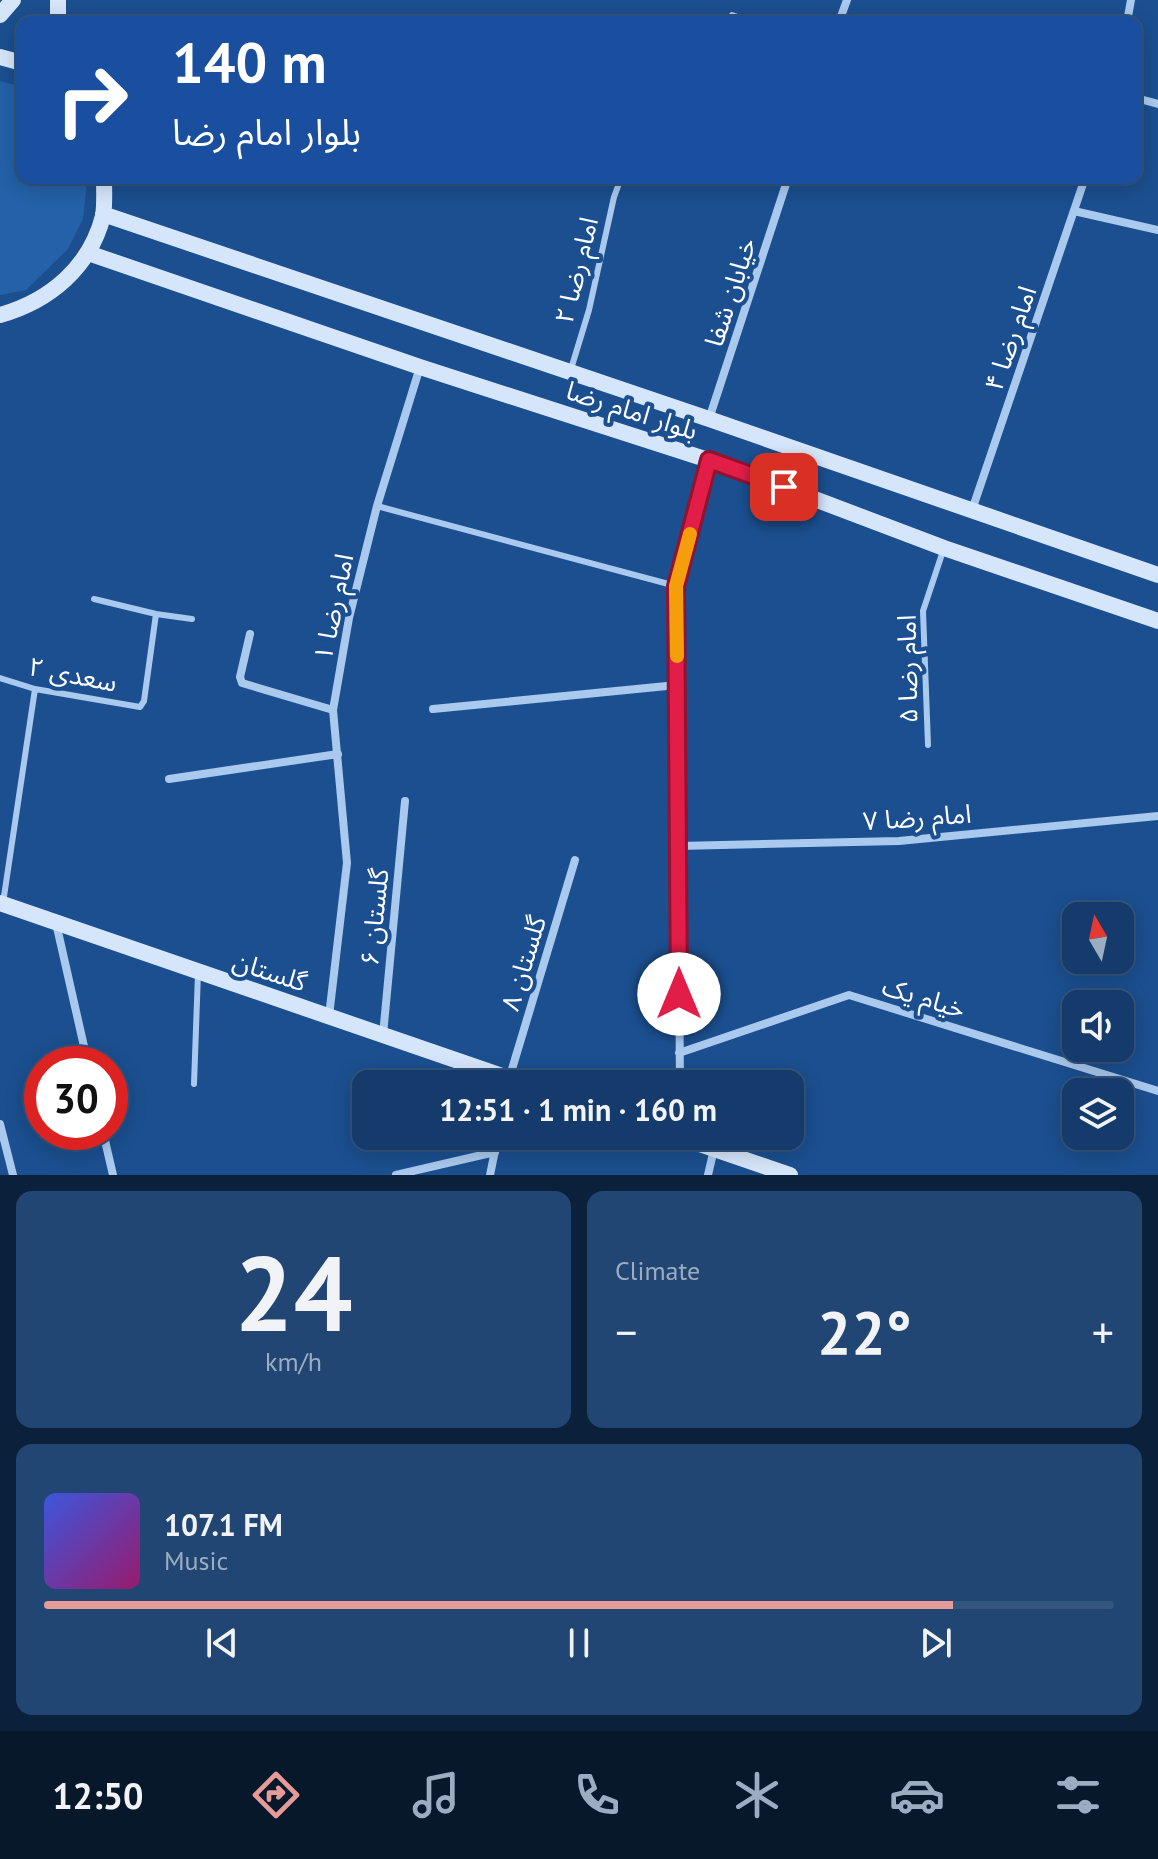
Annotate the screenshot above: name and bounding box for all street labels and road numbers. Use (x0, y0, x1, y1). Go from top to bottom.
street label: امام رضا ۲ (547, 213, 609, 328)
street label: خیابان شفا (697, 233, 763, 351)
street label: امام رضا ۴ (977, 281, 1047, 396)
street label: بلوار امام رضا (561, 373, 702, 451)
street label: امام رضا ۱ (306, 550, 364, 664)
street label: امام رضا ۵ (890, 614, 928, 724)
street label: سعدی ۲ (26, 649, 120, 699)
street label: امام رضا ۷ (862, 797, 973, 841)
street label: گلستان ۶ (352, 867, 396, 967)
street label: گلستان ۸ (493, 911, 553, 1014)
street label: گلستان (229, 944, 311, 998)
street label: خیام یک (877, 969, 970, 1029)

